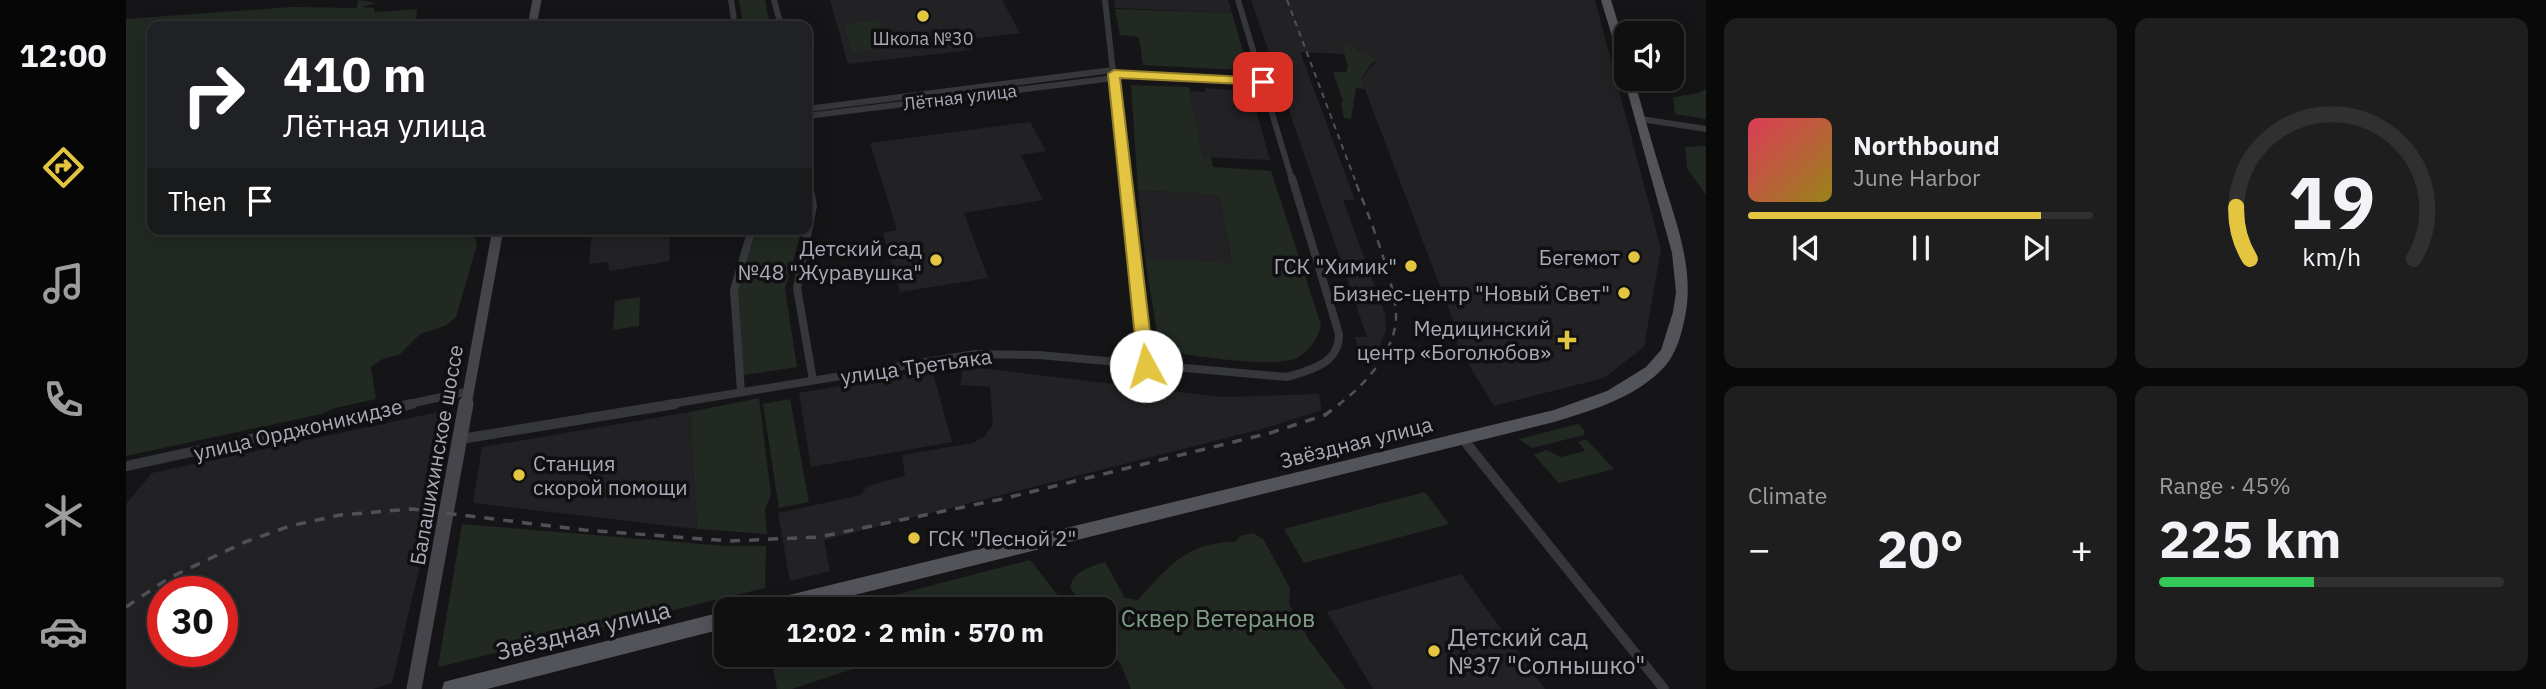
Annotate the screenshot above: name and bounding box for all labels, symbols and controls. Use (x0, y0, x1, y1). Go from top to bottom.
marker: Школа №30 (915, 8, 931, 24)
map controls (1614, 21, 1684, 91)
button: sound (1614, 21, 1684, 91)
place label: Школа №30 (873, 27, 973, 50)
text: 12:00 (19, 34, 107, 76)
text: 410 m (283, 42, 427, 105)
icon: right (168, 49, 259, 140)
pin (1233, 52, 1293, 112)
icon: arrive (1244, 63, 1282, 101)
street label: Лётная улица (902, 79, 1019, 115)
text: Лётная улица (283, 104, 486, 146)
text: Northbound (1853, 128, 2000, 162)
icon: directions (39, 143, 88, 192)
text: 19 (2288, 154, 2375, 249)
text: June Harbor (1853, 162, 1981, 192)
icon: arrive (241, 182, 279, 220)
text: Then (168, 184, 227, 218)
icon: previous (1787, 229, 1825, 267)
icon: pause (1902, 229, 1940, 267)
icon: next (2017, 229, 2055, 267)
place label: Детский сад №48 "Журавушка" (738, 234, 922, 286)
text: km/h (2302, 240, 2361, 273)
place label: Бегемот (1539, 243, 1620, 271)
marker: Бегемот (1626, 249, 1642, 265)
marker: Детский сад №48 "Журавушка" (928, 252, 944, 268)
place label: ГСК "Химик" (1274, 252, 1397, 280)
marker: ГСК "Химик" (1403, 258, 1419, 274)
icon: music (39, 259, 88, 308)
place label: Бизнес-центр "Новый Свет" (1333, 279, 1610, 307)
marker: Бизнес-центр "Новый Свет" (1616, 285, 1632, 301)
place label: Медицинский центр «Боголюбов» (1357, 314, 1551, 366)
position arrow (1109, 329, 1183, 403)
marker: Медицинский центр «Боголюбов» (1557, 330, 1577, 350)
street label: улица Третьяка (839, 342, 993, 390)
street label: Балашихинское шоссе (403, 343, 469, 567)
icon: phone (39, 375, 88, 424)
street label: улица Орджоникидзе (191, 391, 405, 467)
street label: Звёздная улица (1277, 409, 1435, 475)
place label: Станция скорой помощи (533, 449, 688, 501)
marker: Станция скорой помощи (511, 467, 527, 483)
text: Range · 45% (2159, 470, 2291, 500)
text: Climate (1748, 480, 1827, 510)
icon: climate (39, 491, 88, 540)
text: 225 km (2159, 505, 2341, 572)
text: 20° (1877, 515, 1964, 582)
place label: ГСК "Лесной 2" (928, 524, 1076, 552)
text: − (1748, 524, 1771, 573)
text: + (2070, 524, 2093, 573)
marker: ГСК "Лесной 2" (906, 530, 922, 546)
speed limit sign: 30 (147, 576, 238, 667)
street label: Звёздная улица (492, 593, 674, 667)
park label: Сквер Ветеранов (1121, 602, 1315, 634)
icon: car (39, 607, 88, 656)
text: 12:02 · 2 min · 570 m (786, 615, 1044, 649)
place label: Детский сад №37 "Солнышко" (1448, 621, 1645, 681)
marker: Детский сад №37 "Солнышко" (1426, 643, 1442, 659)

